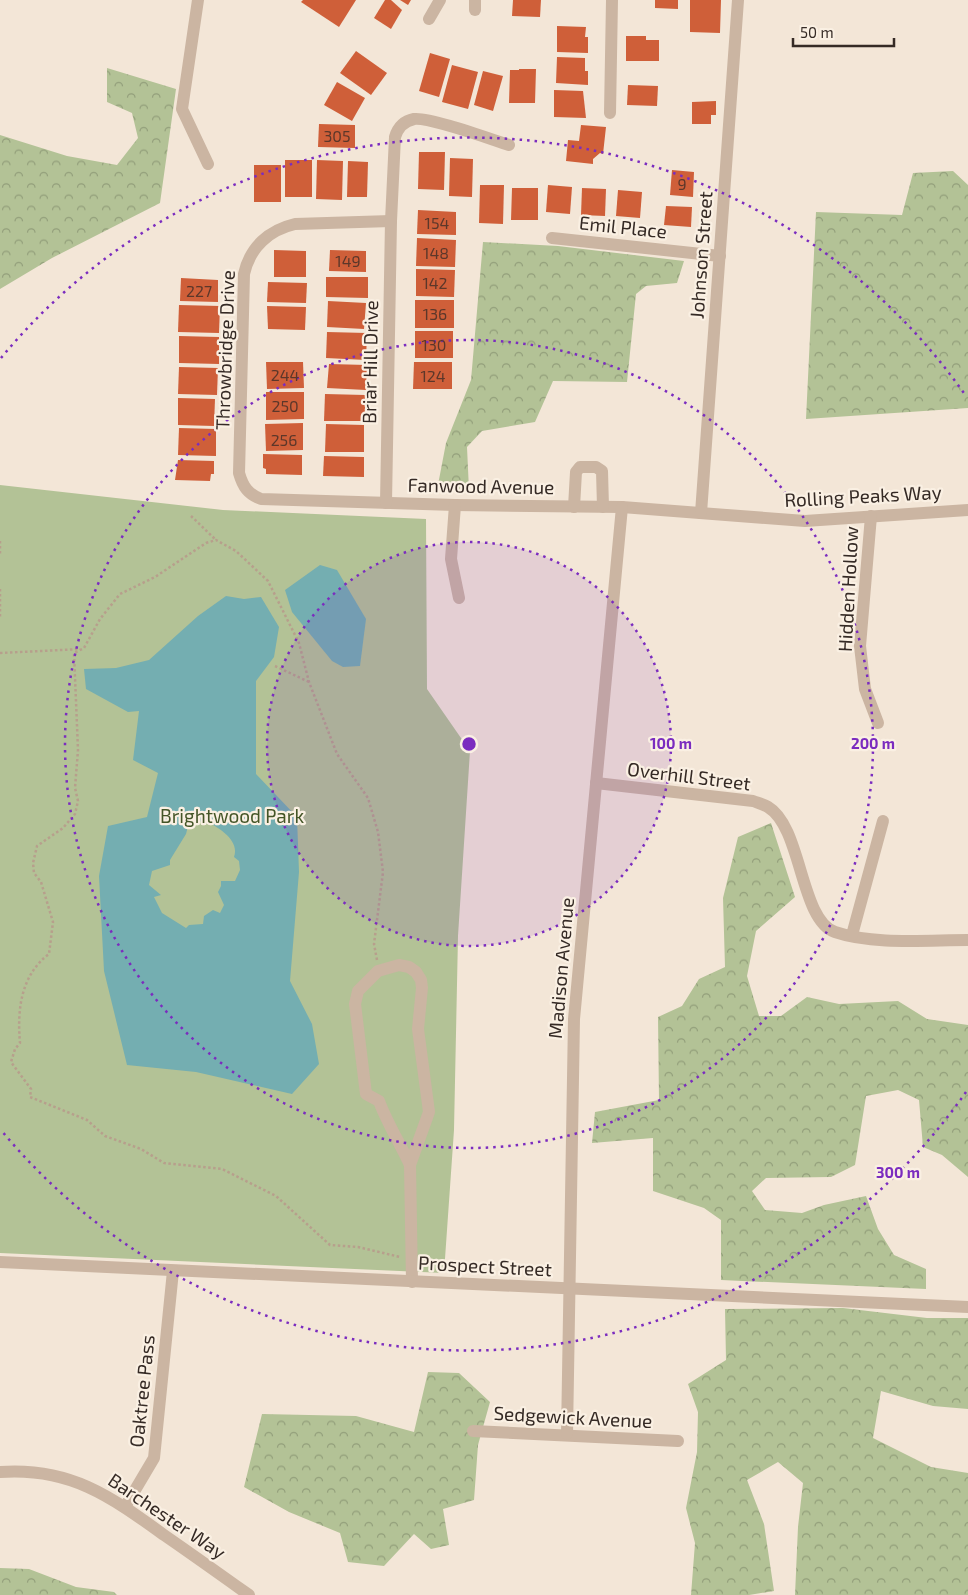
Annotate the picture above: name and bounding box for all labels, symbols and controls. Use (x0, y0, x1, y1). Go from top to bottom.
scale bar (793, 15, 894, 47)
text: 50 m (800, 23, 834, 41)
house number: 305 (323, 126, 351, 145)
house number: 9 (677, 174, 687, 193)
street label: Johnson Street (685, 190, 716, 320)
street label: Emil Place (578, 210, 668, 243)
house number: 154 (425, 213, 450, 232)
house number: 148 (423, 243, 449, 262)
house number: 149 (335, 251, 361, 270)
street label: Throwbridge Drive (210, 270, 239, 430)
house number: 142 (422, 273, 448, 292)
house number: 227 (186, 281, 212, 300)
street label: Briar Hill Drive (357, 300, 382, 424)
house number: 136 (423, 304, 447, 323)
house number: 130 (422, 335, 446, 354)
house number: 244 (271, 365, 299, 384)
house number: 124 (420, 366, 446, 385)
house number: 250 (271, 396, 299, 415)
house number: 256 (271, 430, 297, 449)
street label: Fanwood Avenue (407, 473, 555, 498)
street label: Rolling Peaks Way (784, 480, 942, 511)
street label: Hidden Hollow (833, 525, 862, 652)
text: 100 m (650, 734, 692, 752)
text: 200 m (851, 734, 895, 752)
centre of rings (460, 735, 478, 753)
street label: Overhill Street (626, 757, 752, 794)
park label: Brightwood Park (160, 804, 304, 827)
street label: Madison Avenue (543, 896, 578, 1040)
text: 300 m (876, 1163, 920, 1181)
street label: Prospect Street (418, 1251, 552, 1280)
street label: Oaktree Pass (124, 1334, 159, 1448)
street label: Sedgewick Avenue (493, 1401, 653, 1432)
street label: Barchester Way (104, 1468, 230, 1563)

